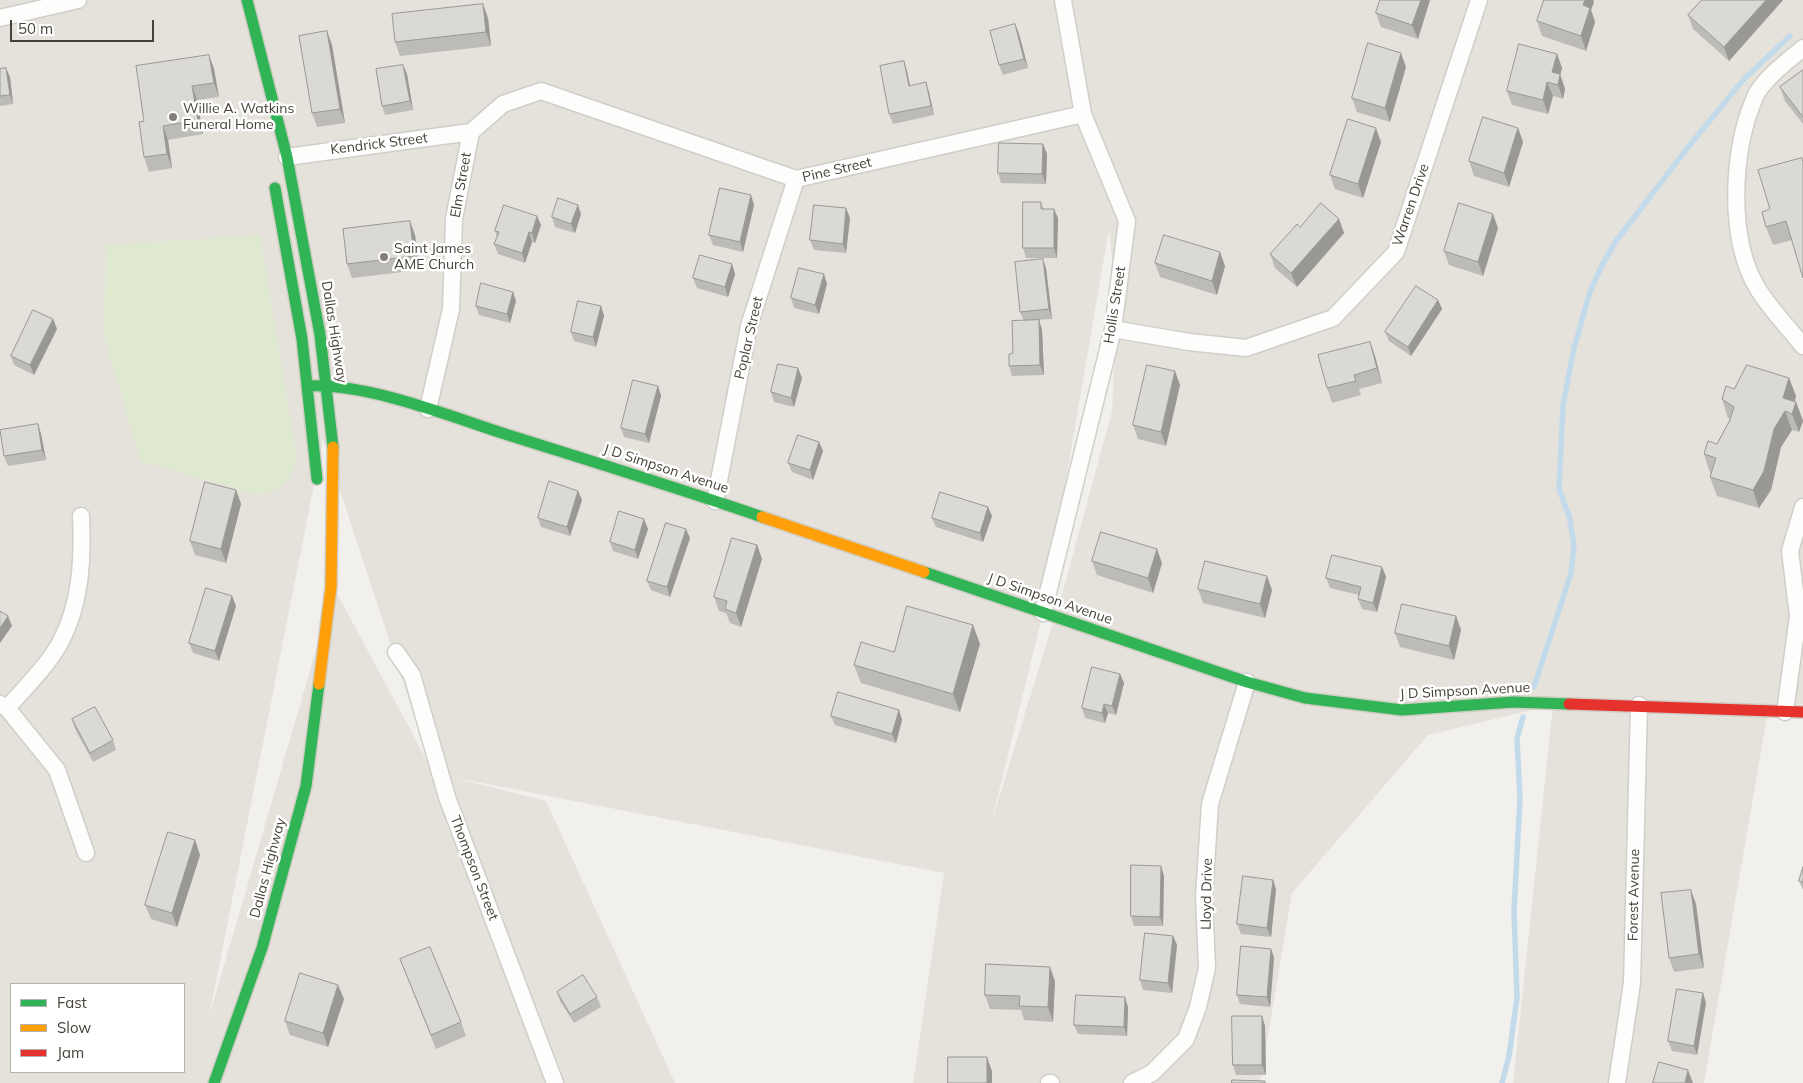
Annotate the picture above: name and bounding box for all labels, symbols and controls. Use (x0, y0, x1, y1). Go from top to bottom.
scale bar (12, 10, 156, 42)
text: 50 m (18, 19, 53, 38)
place label: Willie A. Watkins Funeral Home (183, 101, 294, 134)
marker: Willie A. Watkins Funeral Home (167, 111, 179, 123)
street label: Kendrick Street (329, 130, 429, 158)
street label: Elm Street (447, 151, 475, 219)
street label: Pine Street (801, 154, 873, 186)
street label: Warren Drive (1389, 161, 1433, 249)
place label: Saint James AME Church (394, 241, 474, 274)
marker: Saint James AME Church (378, 251, 390, 263)
street label: Hollis Street (1101, 265, 1129, 345)
street label: Dallas Highway (318, 280, 350, 384)
street label: Poplar Street (731, 295, 767, 381)
street label: J D Simpson Avenue (601, 441, 731, 497)
street label: J D Simpson Avenue (985, 570, 1115, 628)
street label: J D Simpson Avenue (1399, 679, 1531, 703)
street label: Thompson Street (446, 813, 502, 923)
street label: Dallas Highway (247, 816, 289, 920)
street label: Forest Avenue (1625, 849, 1643, 941)
street label: Lloyd Drive (1198, 858, 1216, 930)
legend (10, 983, 185, 1073)
text: Fast (57, 993, 87, 1012)
text: Slow (57, 1018, 91, 1037)
text: Jam (57, 1043, 84, 1062)

